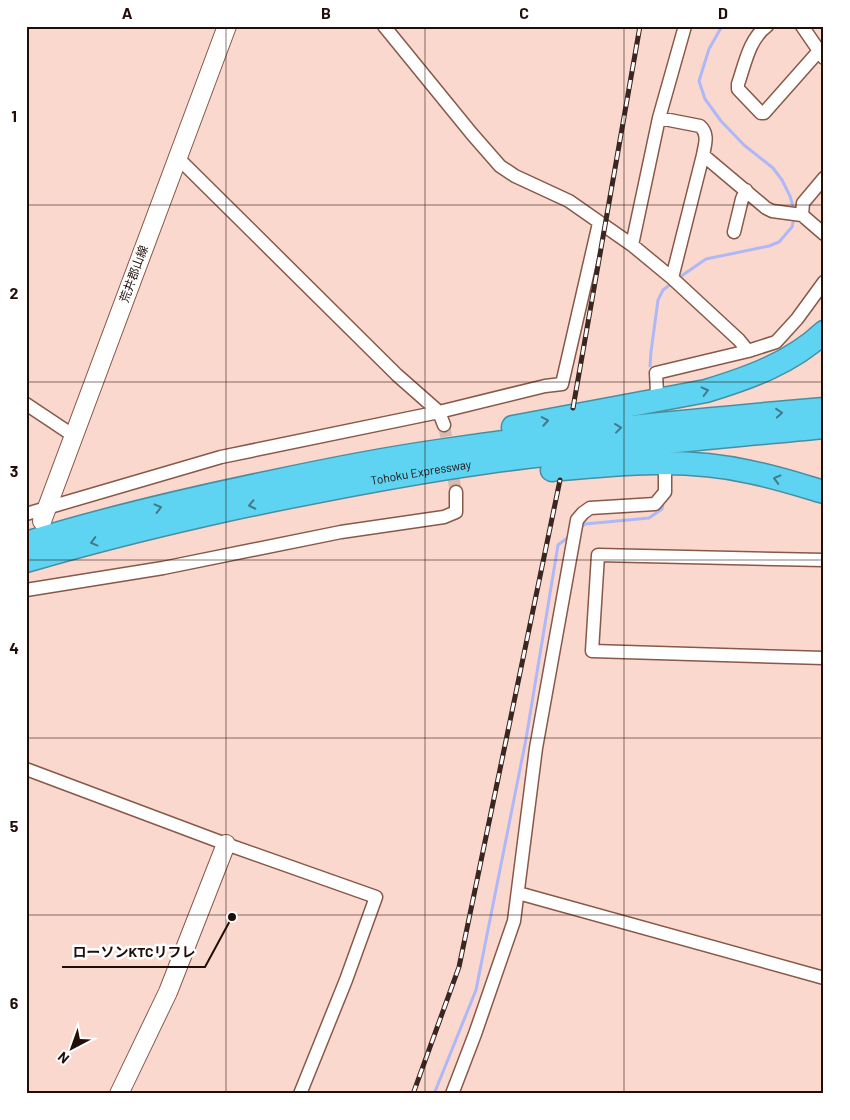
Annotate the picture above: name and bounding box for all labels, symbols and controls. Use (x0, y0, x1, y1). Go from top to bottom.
text: A (122, 3, 133, 22)
text: B (321, 3, 331, 22)
text: C (519, 3, 529, 22)
text: D (718, 3, 728, 22)
text: 1 (11, 106, 17, 125)
street label: 荒井郡山線 (116, 243, 150, 304)
text: 2 (10, 283, 19, 302)
one-way arrow (700, 386, 709, 397)
one-way arrow (776, 408, 784, 419)
one-way arrow (541, 417, 550, 427)
one-way arrow (614, 423, 622, 434)
street label: Tohoku Expressway (369, 456, 473, 487)
text: 3 (10, 461, 18, 480)
one-way arrow (773, 474, 782, 484)
one-way arrow (248, 499, 257, 510)
one-way arrow (153, 503, 161, 513)
one-way arrow (91, 537, 99, 547)
text: 4 (9, 638, 19, 657)
text: 5 (10, 816, 19, 835)
callout: ローソンKTCリフレ (62, 938, 205, 967)
text: ローソンKTCリフレ (72, 943, 196, 960)
text: 6 (10, 993, 19, 1012)
north arrow (48, 1022, 98, 1072)
text: N (54, 1049, 72, 1068)

